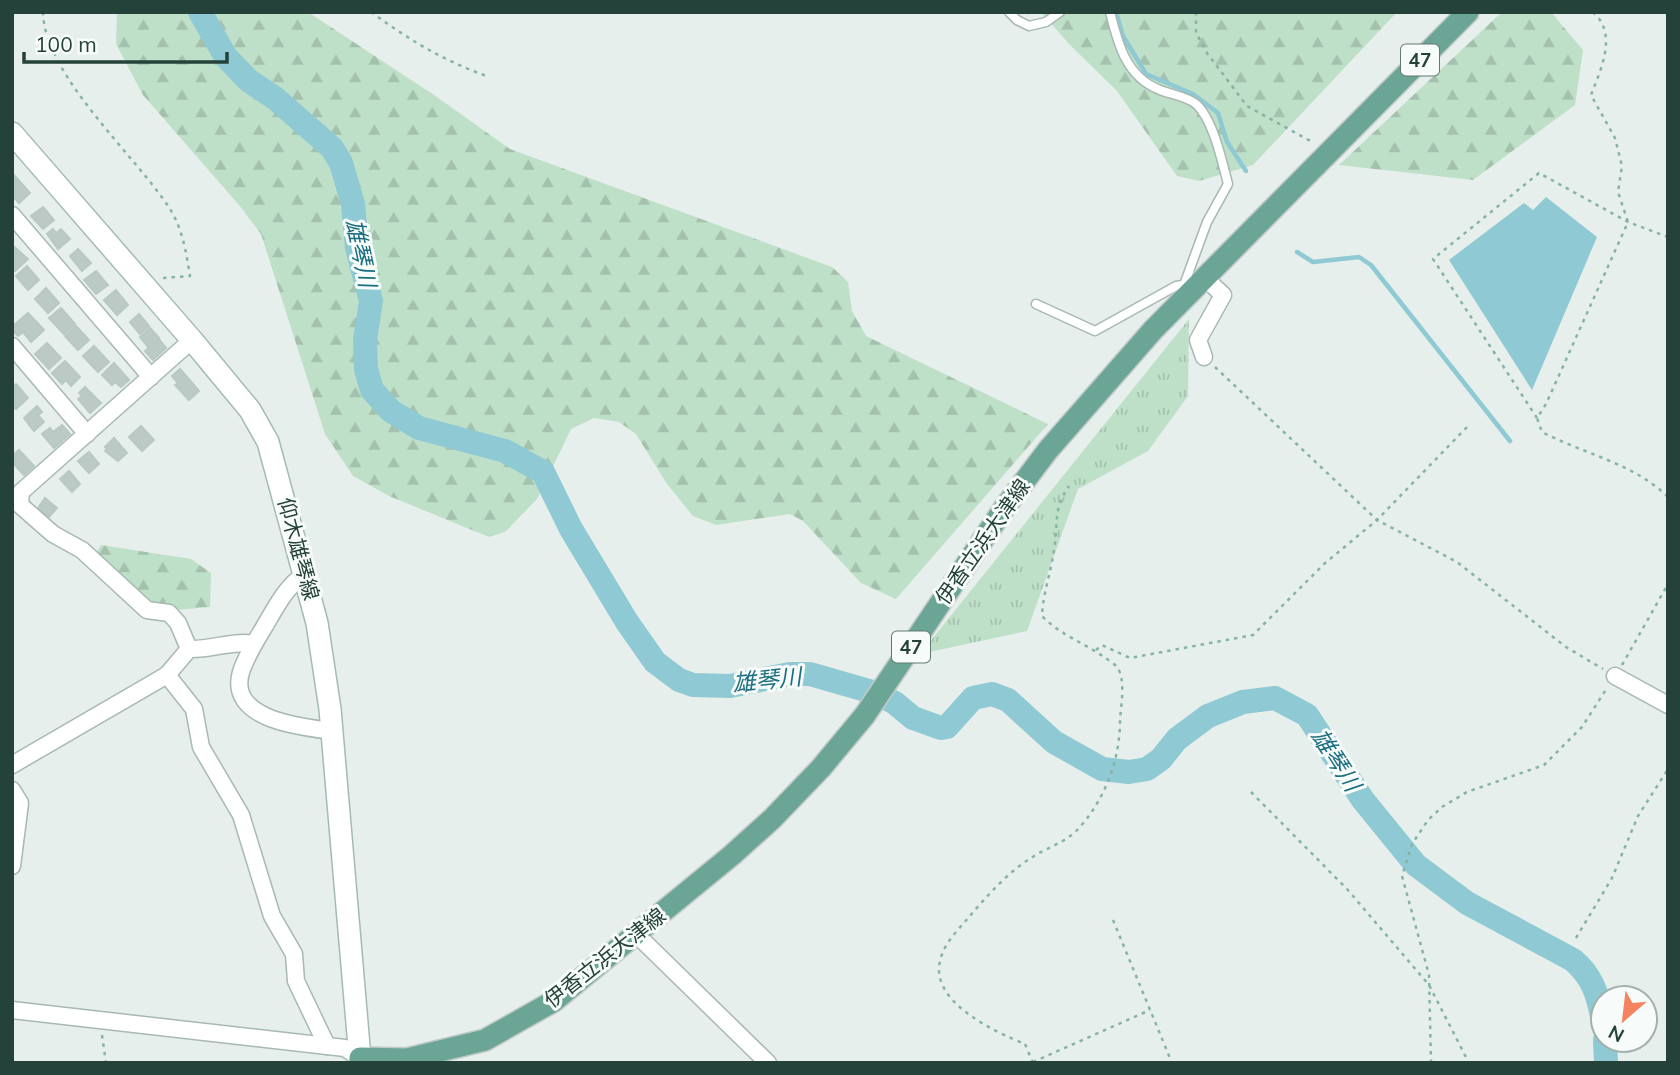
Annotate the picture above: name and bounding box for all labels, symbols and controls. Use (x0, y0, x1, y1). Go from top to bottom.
scale bar (24, 21, 228, 65)
text: 100 m (35, 31, 97, 57)
road number: 47 (1401, 44, 1439, 76)
water label: 雄琴川 (340, 216, 383, 293)
street label: 伊香立浜大津線 (929, 474, 1035, 609)
street label: 仰木雄琴線 (273, 495, 325, 603)
road number: 47 (892, 632, 930, 662)
water label: 雄琴川 (731, 661, 806, 698)
water label: 雄琴川 (1305, 723, 1369, 799)
street label: 伊香立浜大津線 (538, 902, 670, 1013)
north arrow (1589, 984, 1659, 1054)
text: N (1604, 1020, 1628, 1048)

